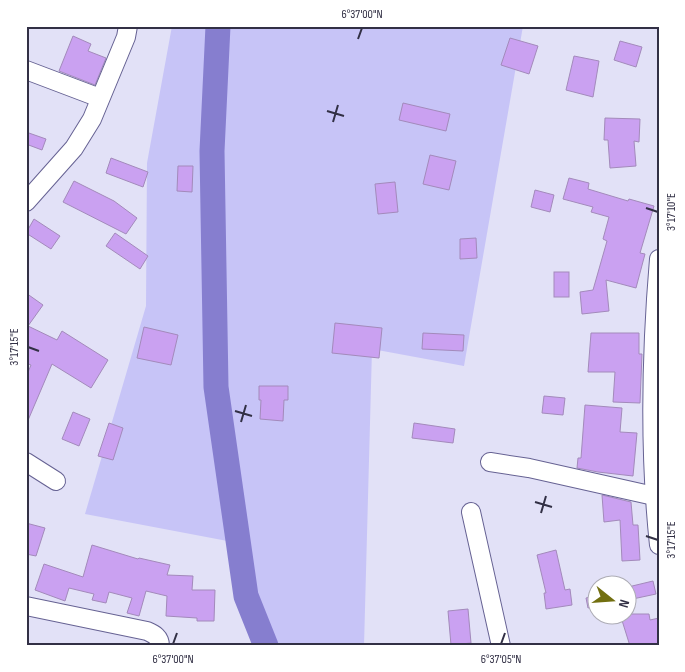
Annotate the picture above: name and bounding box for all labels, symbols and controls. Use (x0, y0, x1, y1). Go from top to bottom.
text: 6°37'00"N (341, 7, 383, 22)
text: 3°17'10"E (664, 193, 679, 231)
text: 3°17'15"E (7, 328, 22, 366)
text: 3°17'15"E (664, 521, 679, 559)
north arrow (588, 574, 638, 624)
text: N (615, 598, 633, 610)
text: 6°37'00"N (152, 652, 194, 667)
text: 6°37'05"N (481, 652, 521, 667)

